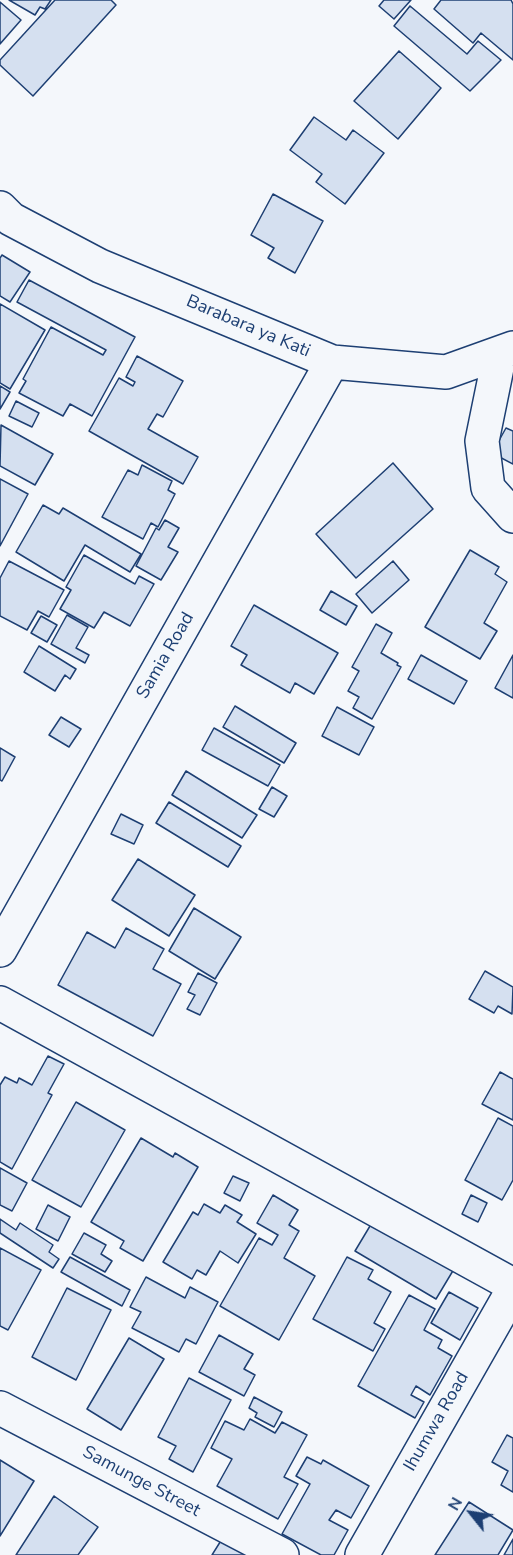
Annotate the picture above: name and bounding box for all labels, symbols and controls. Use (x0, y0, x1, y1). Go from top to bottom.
street label: Barabara ya Kati (183, 291, 313, 363)
street label: Samia Road (133, 609, 199, 703)
street label: Ihumwa Road (400, 1368, 474, 1476)
street label: Samunge Street (78, 1442, 204, 1522)
north arrow (441, 1483, 501, 1543)
text: N (443, 1493, 468, 1515)

